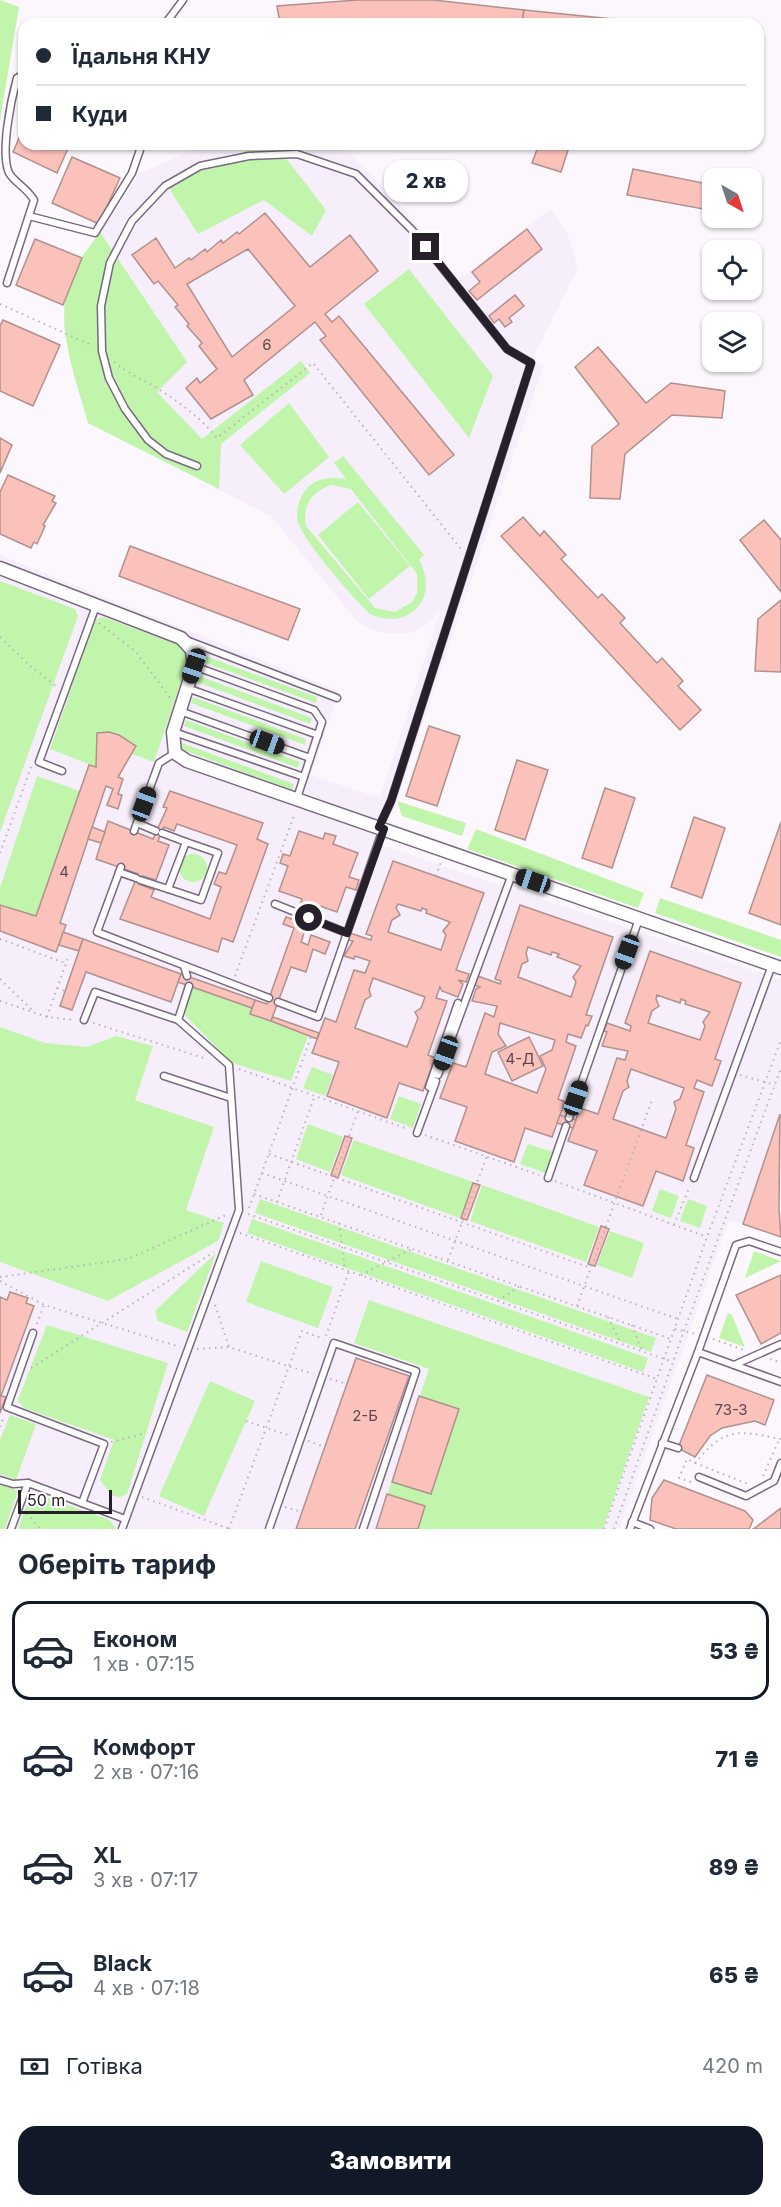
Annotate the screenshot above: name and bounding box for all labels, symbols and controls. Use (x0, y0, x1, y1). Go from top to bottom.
text: Їдальня КНУ (72, 43, 211, 69)
text: Куди (72, 101, 128, 127)
callout: 2 хв (384, 160, 468, 202)
north arrow (702, 168, 762, 228)
map controls (702, 168, 762, 372)
text: 2 хв (406, 169, 446, 193)
route end (412, 233, 439, 260)
button: locate (702, 240, 762, 300)
button: layers (702, 312, 762, 372)
house number: 6 (262, 335, 272, 354)
car (180, 646, 208, 686)
car (247, 727, 287, 757)
car (129, 784, 159, 824)
house number: 4 (59, 862, 69, 881)
car (513, 867, 553, 895)
route start (295, 904, 322, 931)
car (612, 932, 642, 972)
car (431, 1033, 461, 1073)
house number: 4-Д (506, 1049, 534, 1068)
car (562, 1078, 590, 1118)
house number: 73-З (715, 1400, 747, 1419)
house number: 2-Б (352, 1406, 378, 1425)
scale bar (18, 1487, 112, 1514)
text: 50 m (27, 1490, 65, 1510)
text: Оберіть тариф (18, 1548, 216, 1581)
icon: car (21, 1624, 75, 1678)
text: Економ (93, 1626, 177, 1652)
text: 53 ₴ (709, 1638, 760, 1664)
text: 1 хв · 07:15 (93, 1652, 195, 1676)
icon: car (21, 1732, 75, 1786)
text: Комфорт (93, 1734, 195, 1760)
text: 71 ₴ (715, 1746, 760, 1772)
text: 2 хв · 07:16 (93, 1760, 199, 1784)
icon: car (21, 1840, 75, 1894)
text: XL (93, 1842, 122, 1868)
text: 89 ₴ (709, 1854, 760, 1880)
text: 3 хв · 07:17 (93, 1868, 198, 1892)
icon: car (21, 1948, 75, 2002)
text: Black (93, 1950, 152, 1976)
text: 65 ₴ (709, 1962, 760, 1988)
text: 4 хв · 07:18 (93, 1976, 200, 2000)
icon: cash (18, 2050, 51, 2083)
text: Готівка (66, 2053, 143, 2079)
text: 420 m (702, 2054, 763, 2078)
button: Замовити (18, 2126, 763, 2195)

